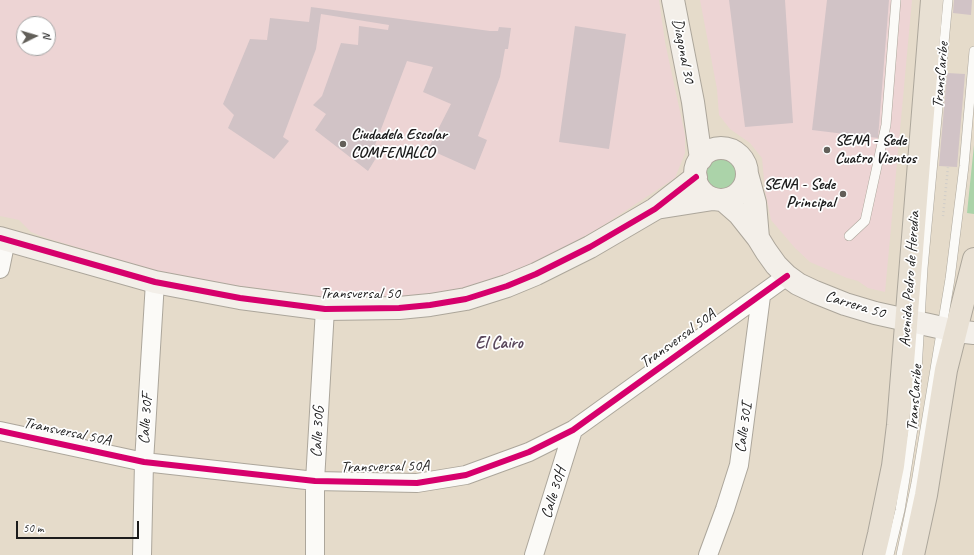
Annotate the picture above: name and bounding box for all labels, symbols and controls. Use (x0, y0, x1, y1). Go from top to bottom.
north arrow (16, 16, 56, 56)
street label: Diagonal 30 (667, 17, 699, 85)
text: N (40, 31, 54, 39)
street label: TransCaribe (929, 41, 953, 109)
place label: Ciudadela Escolar COMFENALCO (351, 125, 447, 163)
place label: SENA - Sede Cuatro Vientos (835, 131, 916, 169)
marker: Ciudadela Escolar COMFENALCO (338, 139, 348, 149)
marker: SENA - Sede Cuatro Vientos (822, 145, 832, 155)
place label: SENA - Sede Principal (764, 175, 835, 213)
marker: SENA - Sede Principal (838, 189, 848, 199)
street label: Avenida Pedro de Heredia (896, 210, 924, 348)
street label: Transversal 50 (320, 284, 400, 304)
street label: Carrera 50 (823, 287, 887, 323)
street label: Transversal 50A (636, 305, 720, 373)
district label: El Cairo (475, 334, 523, 354)
street label: TransCaribe (903, 364, 927, 432)
street label: Calle 30F (135, 393, 157, 445)
street label: Calle 30I (731, 402, 757, 454)
street label: Calle 30G (307, 406, 329, 458)
street label: Transversal 50A (22, 413, 112, 451)
street label: Transversal 50A (341, 457, 429, 477)
street label: Calle 30H (537, 465, 571, 521)
scale bar (18, 513, 141, 539)
text: 50 m (23, 520, 43, 536)

